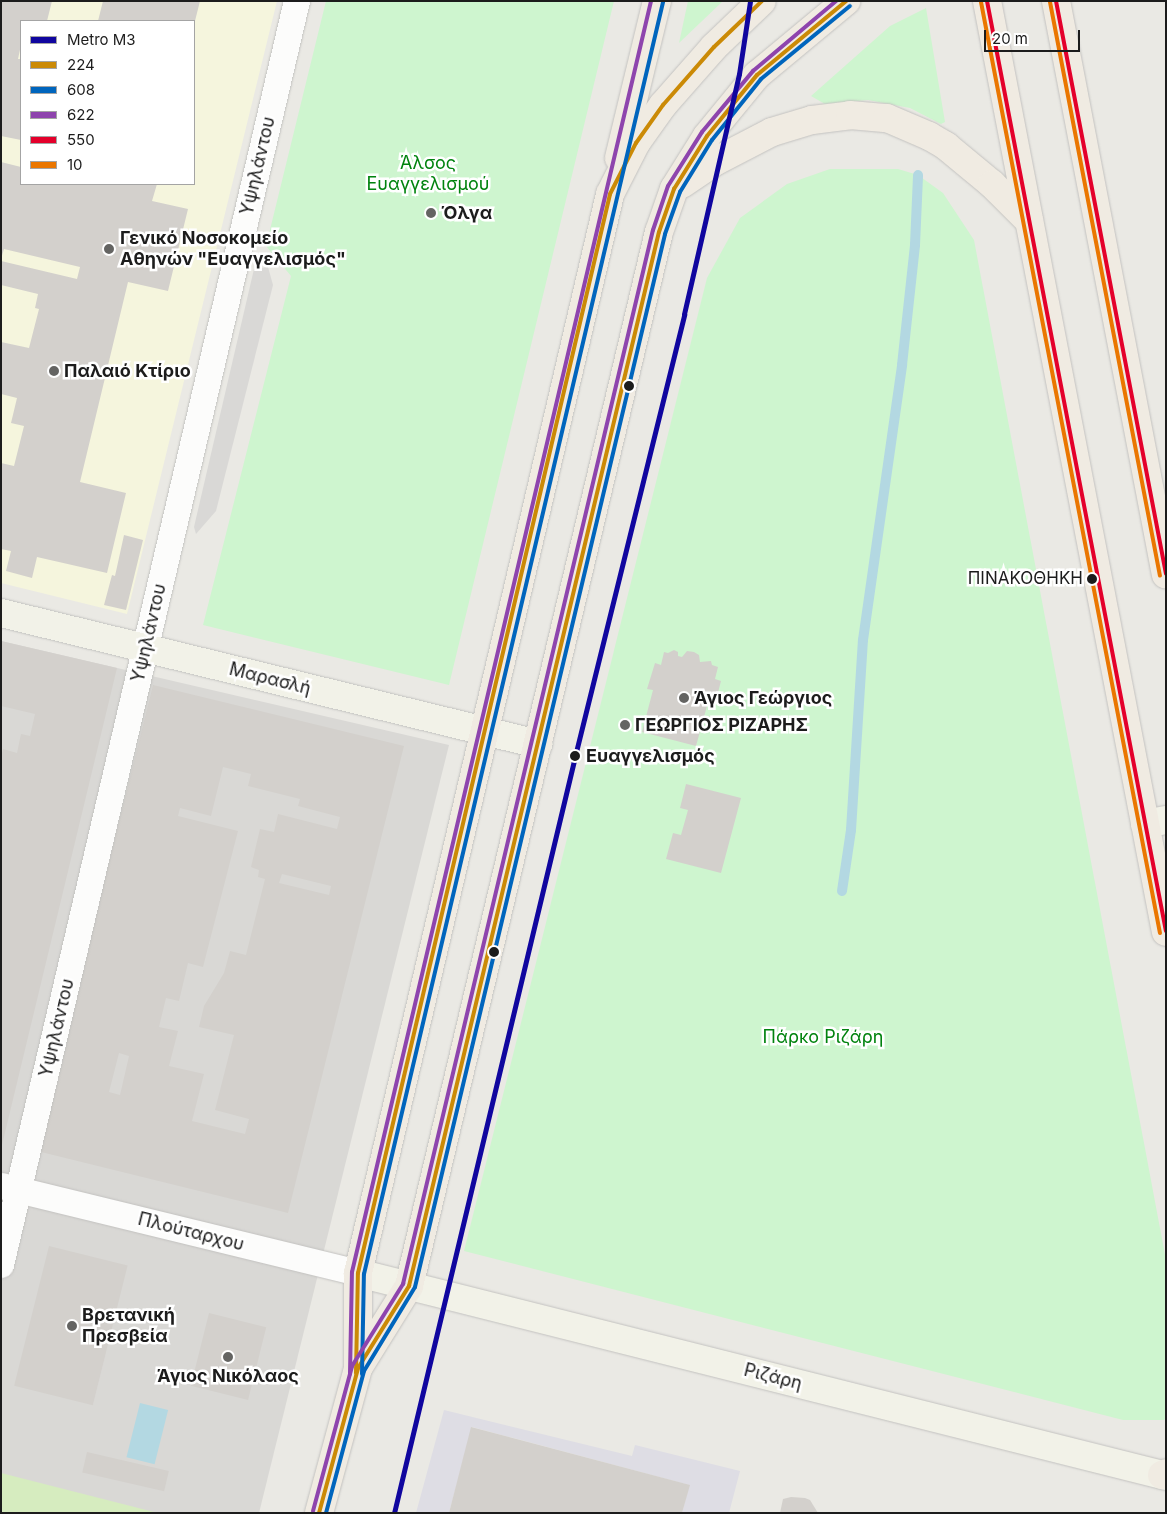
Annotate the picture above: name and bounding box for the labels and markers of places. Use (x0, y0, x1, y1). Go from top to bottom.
place label: Όλγα (441, 202, 492, 224)
marker: Όλγα (425, 207, 437, 219)
place label: Γενικό Νοσοκομείο Αθηνών "Ευαγγελισμός" (120, 228, 346, 270)
marker: Γενικό Νοσοκομείο Αθηνών "Ευαγγελισμός" (102, 242, 116, 256)
place label: Παλαιό Κτίριο (64, 360, 191, 382)
marker: Παλαιό Κτίριο (48, 365, 60, 377)
unlabelled marker (624, 381, 634, 391)
place label: ΠΙΝΑΚΟΘΗΚΗ (968, 569, 1083, 589)
marker: ΠΙΝΑΚΟΘΗΚΗ (1087, 574, 1097, 584)
place label: Άγιος Γεώργιος (694, 687, 832, 709)
marker: Άγιος Γεώργιος (678, 692, 690, 704)
place label: ΓΕΩΡΓΙΟΣ ΡΙΖΑΡΗΣ (635, 714, 808, 736)
marker: ΓΕΩΡΓΙΟΣ ΡΙΖΑΡΗΣ (619, 719, 631, 731)
place label: Ευαγγελισμός (586, 745, 715, 767)
marker: Ευαγγελισμός (568, 749, 582, 763)
unlabelled marker (489, 947, 499, 957)
place label: Βρετανική Πρεσβεία (82, 1305, 175, 1348)
marker: Βρετανική Πρεσβεία (66, 1320, 78, 1332)
marker: Άγιος Νικόλαος (222, 1351, 234, 1363)
place label: Άγιος Νικόλαος (157, 1365, 299, 1387)

